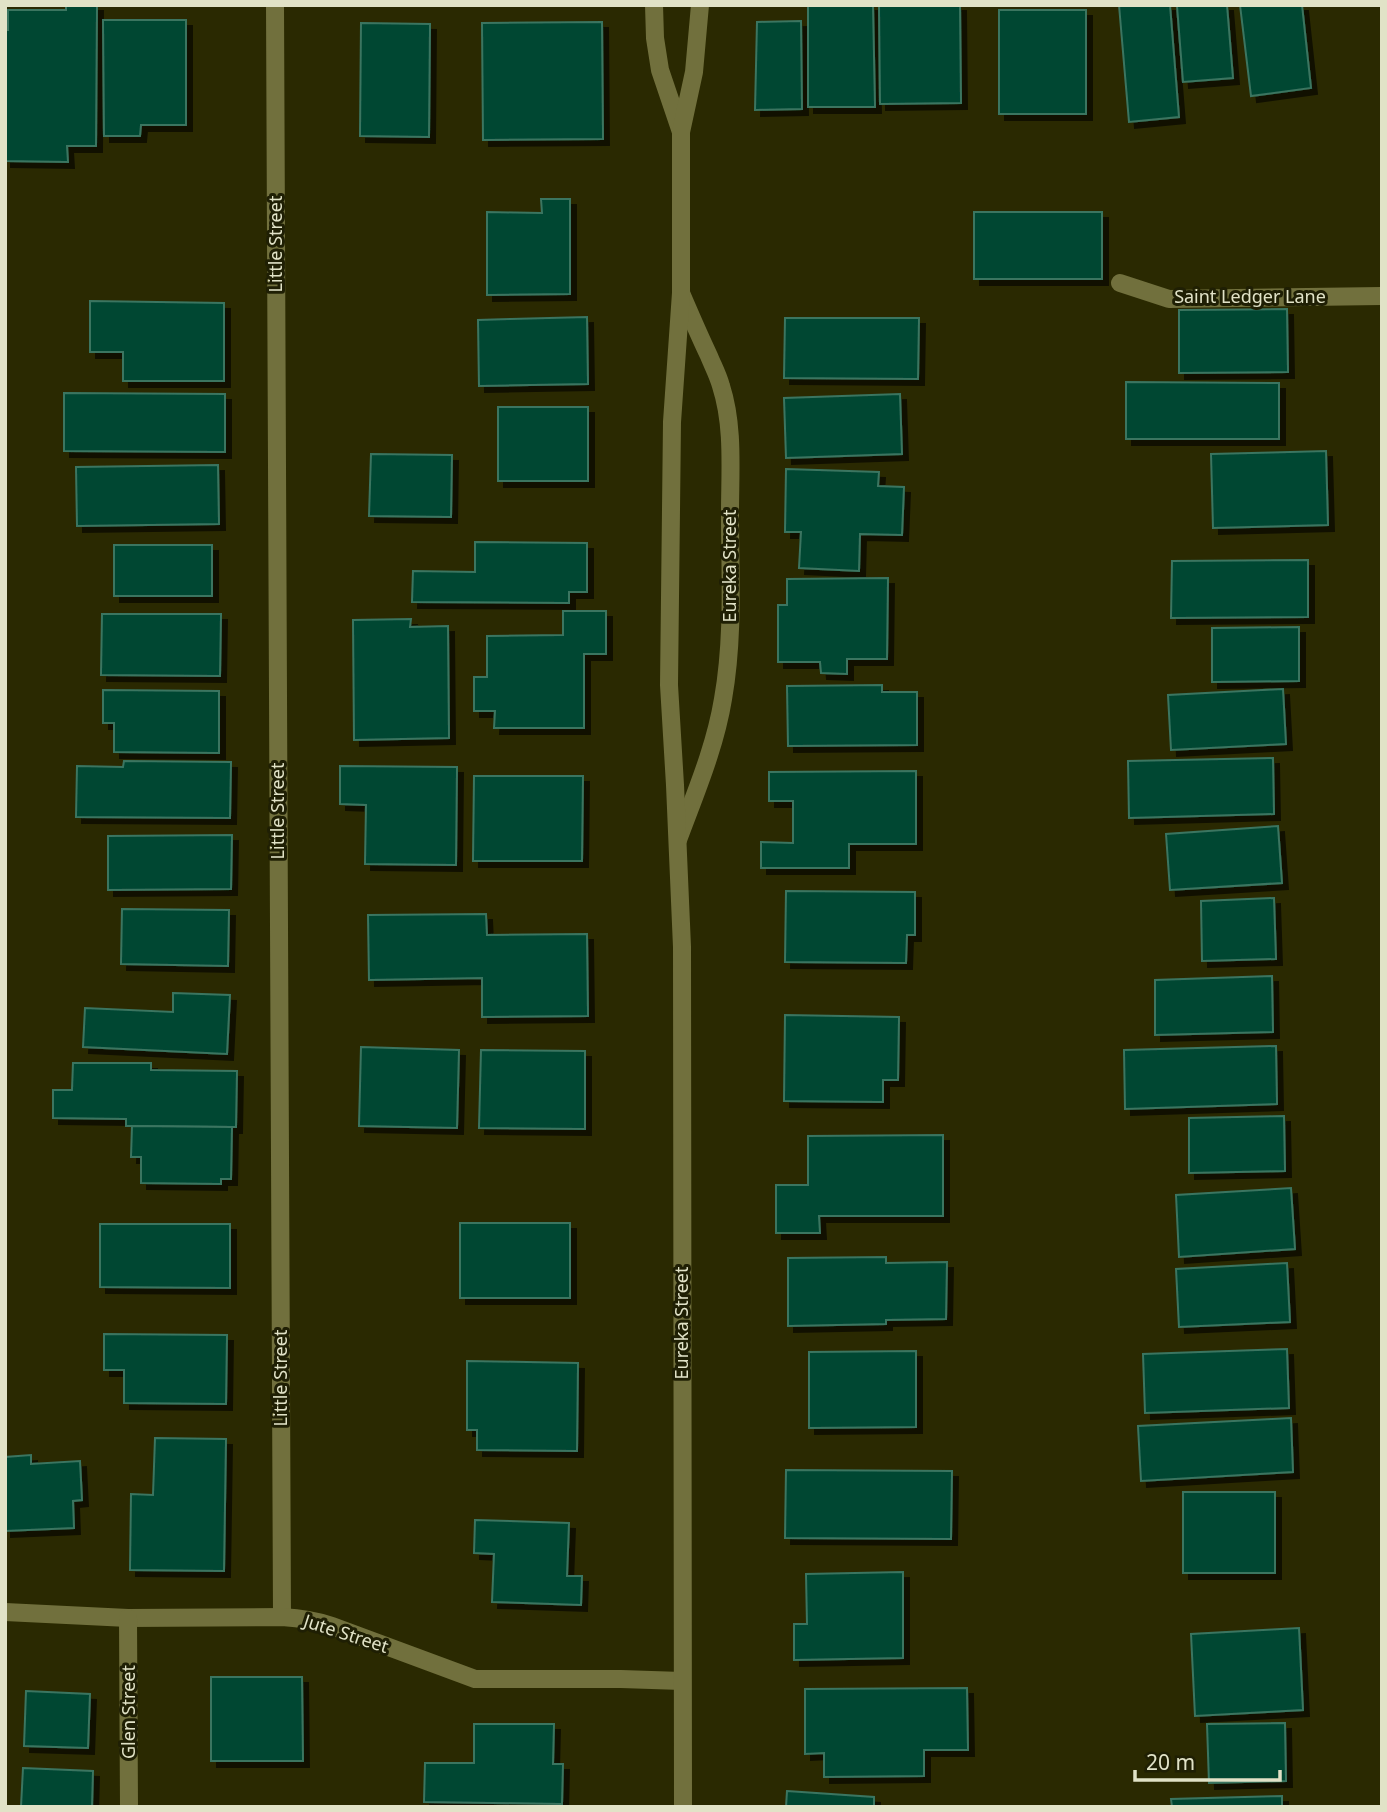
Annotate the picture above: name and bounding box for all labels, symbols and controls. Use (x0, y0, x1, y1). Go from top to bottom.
street label: Little Street (263, 195, 287, 292)
street label: Saint Ledger Lane (1174, 284, 1326, 308)
street label: Eureka Street (717, 509, 741, 623)
street label: Little Street (265, 762, 289, 859)
street label: Eureka Street (669, 1266, 693, 1380)
street label: Little Street (268, 1329, 292, 1426)
street label: Jute Street (299, 1607, 392, 1658)
street label: Glen Street (116, 1665, 140, 1759)
scale bar (1135, 1738, 1280, 1782)
text: 20 m (1146, 1748, 1195, 1776)

